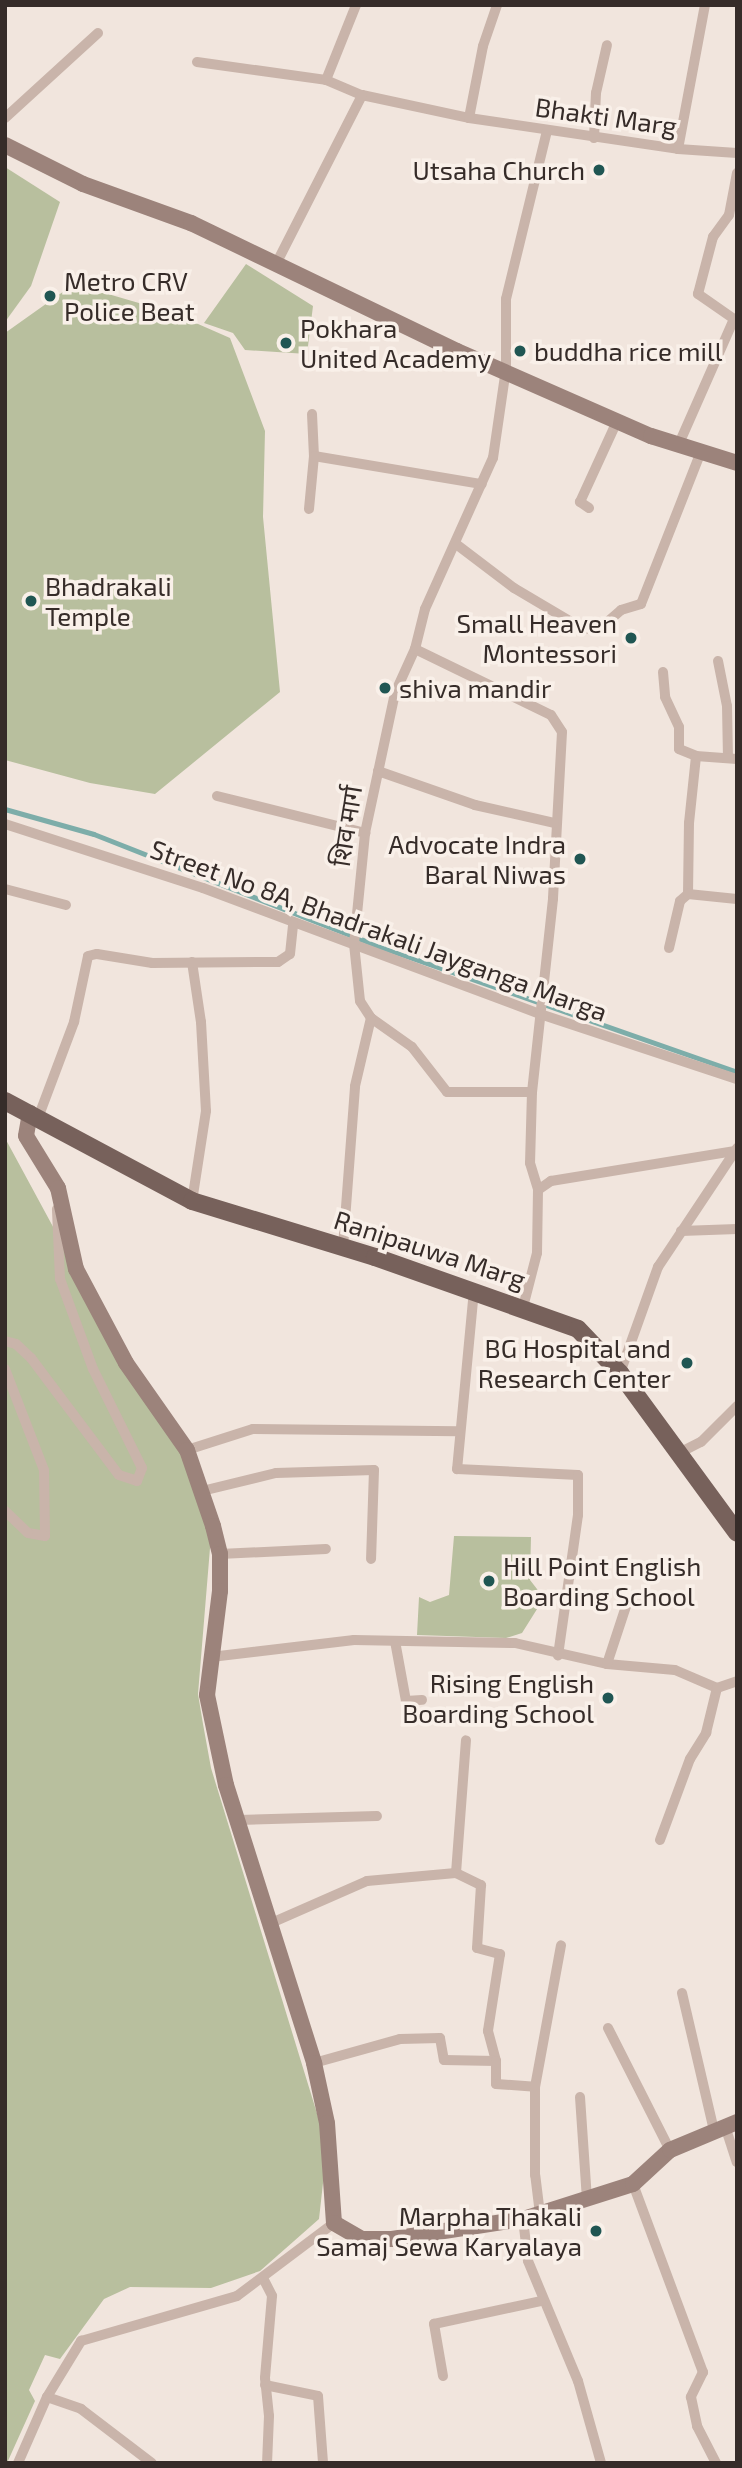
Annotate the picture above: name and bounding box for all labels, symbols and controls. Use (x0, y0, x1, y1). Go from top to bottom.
street label: Bhakti Marg (533, 91, 679, 141)
place label: Utsaha Church (412, 154, 585, 186)
marker: Utsaha Church (591, 162, 607, 178)
place label: Metro CRV Police Beat (64, 265, 195, 326)
marker: Metro CRV Police Beat (42, 288, 58, 304)
place label: Pokhara United Academy (300, 312, 492, 374)
marker: Pokhara United Academy (278, 335, 294, 351)
place label: buddha rice mill (534, 335, 722, 367)
marker: buddha rice mill (512, 343, 528, 359)
place label: Bhadrakali Temple (45, 570, 172, 632)
marker: Bhadrakali Temple (23, 593, 39, 609)
place label: Small Heaven Montessori (456, 607, 617, 668)
marker: Small Heaven Montessori (623, 630, 639, 646)
place label: shiva mandir (399, 672, 551, 704)
marker: shiva mandir (377, 680, 393, 696)
street label: शिव मार्ग (324, 783, 368, 869)
place label: Advocate Indra Baral Niwas (388, 828, 566, 890)
street label: Street No 8A, Bhadrakali Jayganga Marga (146, 833, 612, 1027)
marker: Advocate Indra Baral Niwas (572, 851, 588, 867)
street label: Ranipauwa Marg (330, 1203, 530, 1295)
place label: BG Hospital and Research Center (478, 1332, 671, 1394)
marker: BG Hospital and Research Center (677, 1353, 697, 1373)
place label: Hill Point English Boarding School (503, 1550, 702, 1612)
marker: Hill Point English Boarding School (481, 1573, 497, 1589)
place label: Rising English Boarding School (402, 1667, 594, 1728)
marker: Rising English Boarding School (600, 1690, 616, 1706)
place label: Marpha Thakali Samaj Sewa Karyalaya (316, 2200, 582, 2262)
marker: Marpha Thakali Samaj Sewa Karyalaya (588, 2223, 604, 2239)

